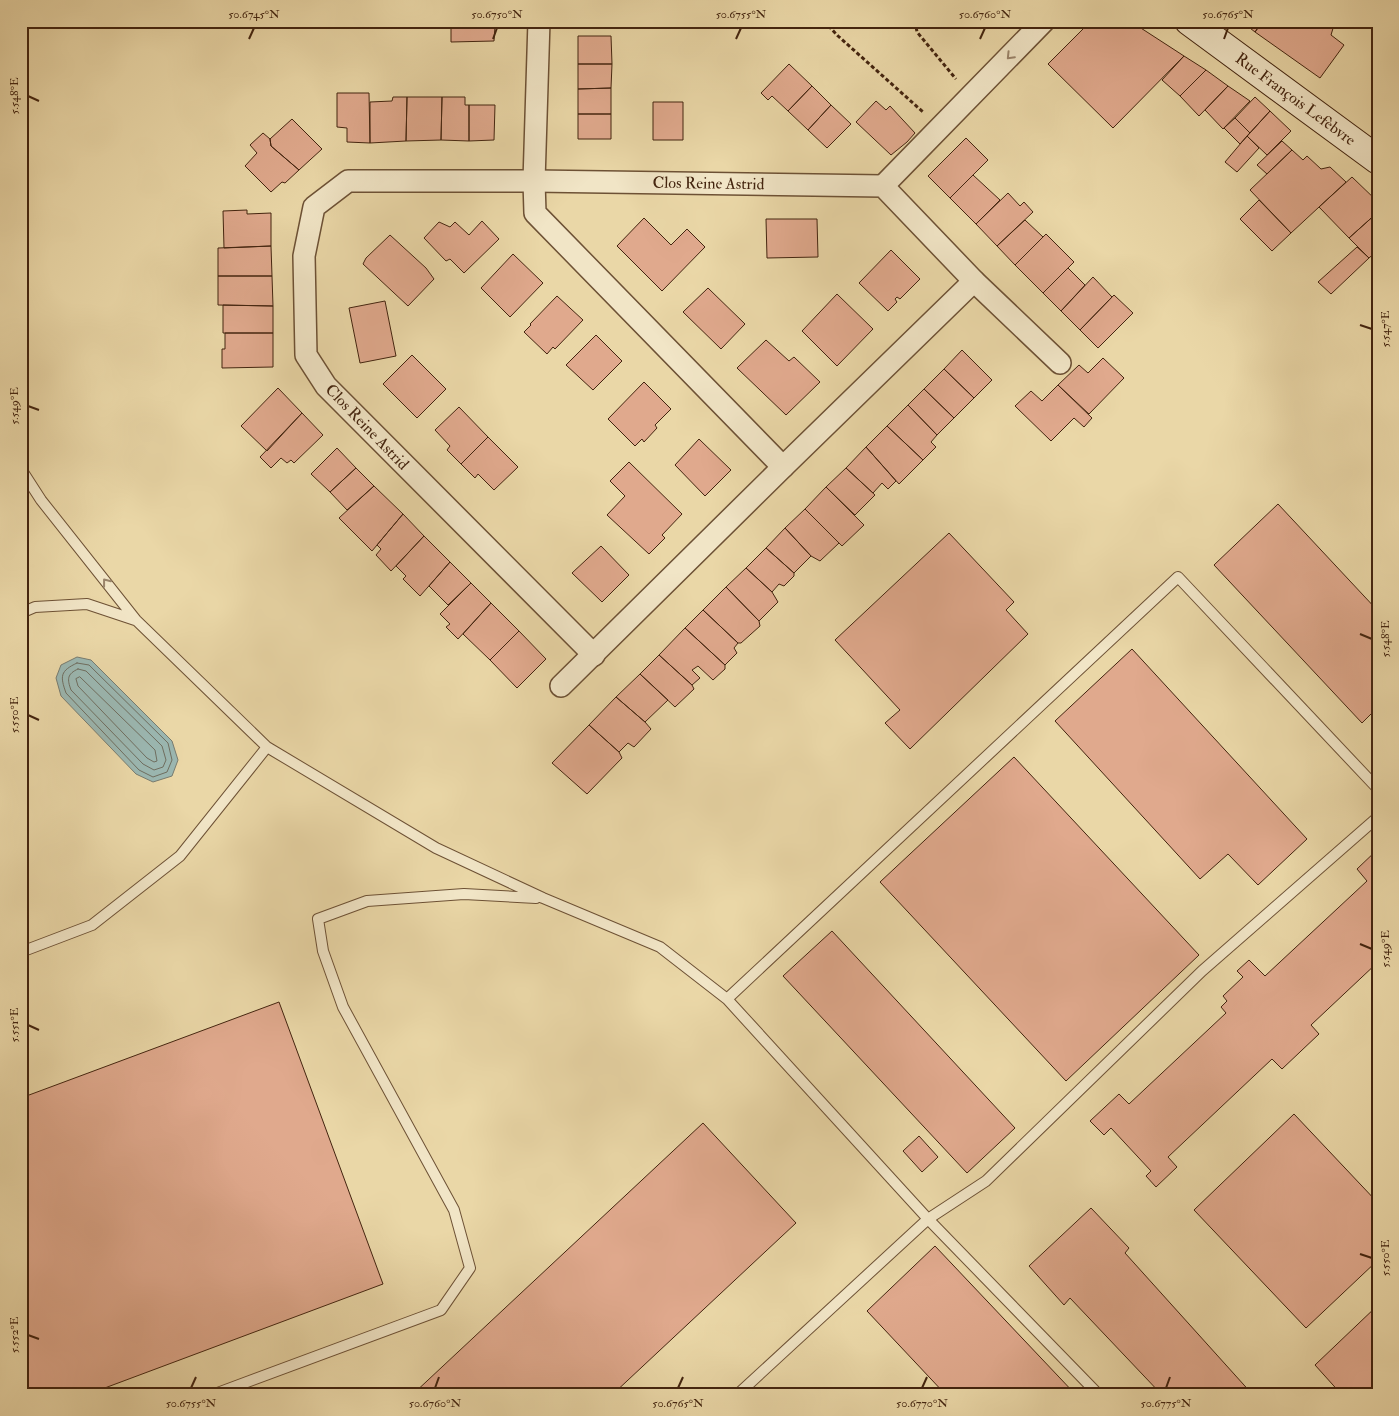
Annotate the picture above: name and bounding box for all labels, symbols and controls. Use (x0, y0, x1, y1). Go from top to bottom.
text: 50.6745°N (228, 7, 280, 22)
text: 50.6750°N (471, 7, 523, 22)
text: 50.6755°N (716, 7, 767, 22)
text: 50.6760°N (959, 7, 1011, 22)
text: 50.6765°N (1202, 7, 1254, 22)
street label: Rue François Lefèbvre (1231, 48, 1360, 150)
one-way arrow (1007, 50, 1016, 59)
text: 5.548°E (7, 77, 22, 115)
street label: Clos Reine Astrid (652, 173, 765, 194)
text: 5.547°E (1378, 310, 1393, 347)
street label: Clos Reine Astrid (321, 380, 413, 474)
text: 5.549°E (7, 387, 22, 425)
one-way arrow (103, 579, 111, 588)
text: 5.548°E (1378, 620, 1393, 658)
text: 5.550°E (7, 696, 22, 733)
text: 5.549°E (1378, 930, 1393, 968)
text: 5.551°E (7, 1007, 22, 1042)
text: 5.550°E (1378, 1239, 1393, 1276)
text: 5.552°E (7, 1316, 22, 1353)
text: 50.6755°N (166, 1396, 217, 1411)
text: 50.6760°N (409, 1396, 461, 1411)
text: 50.6765°N (652, 1396, 704, 1411)
text: 50.6770°N (896, 1396, 948, 1411)
text: 50.6775°N (1141, 1396, 1192, 1411)

